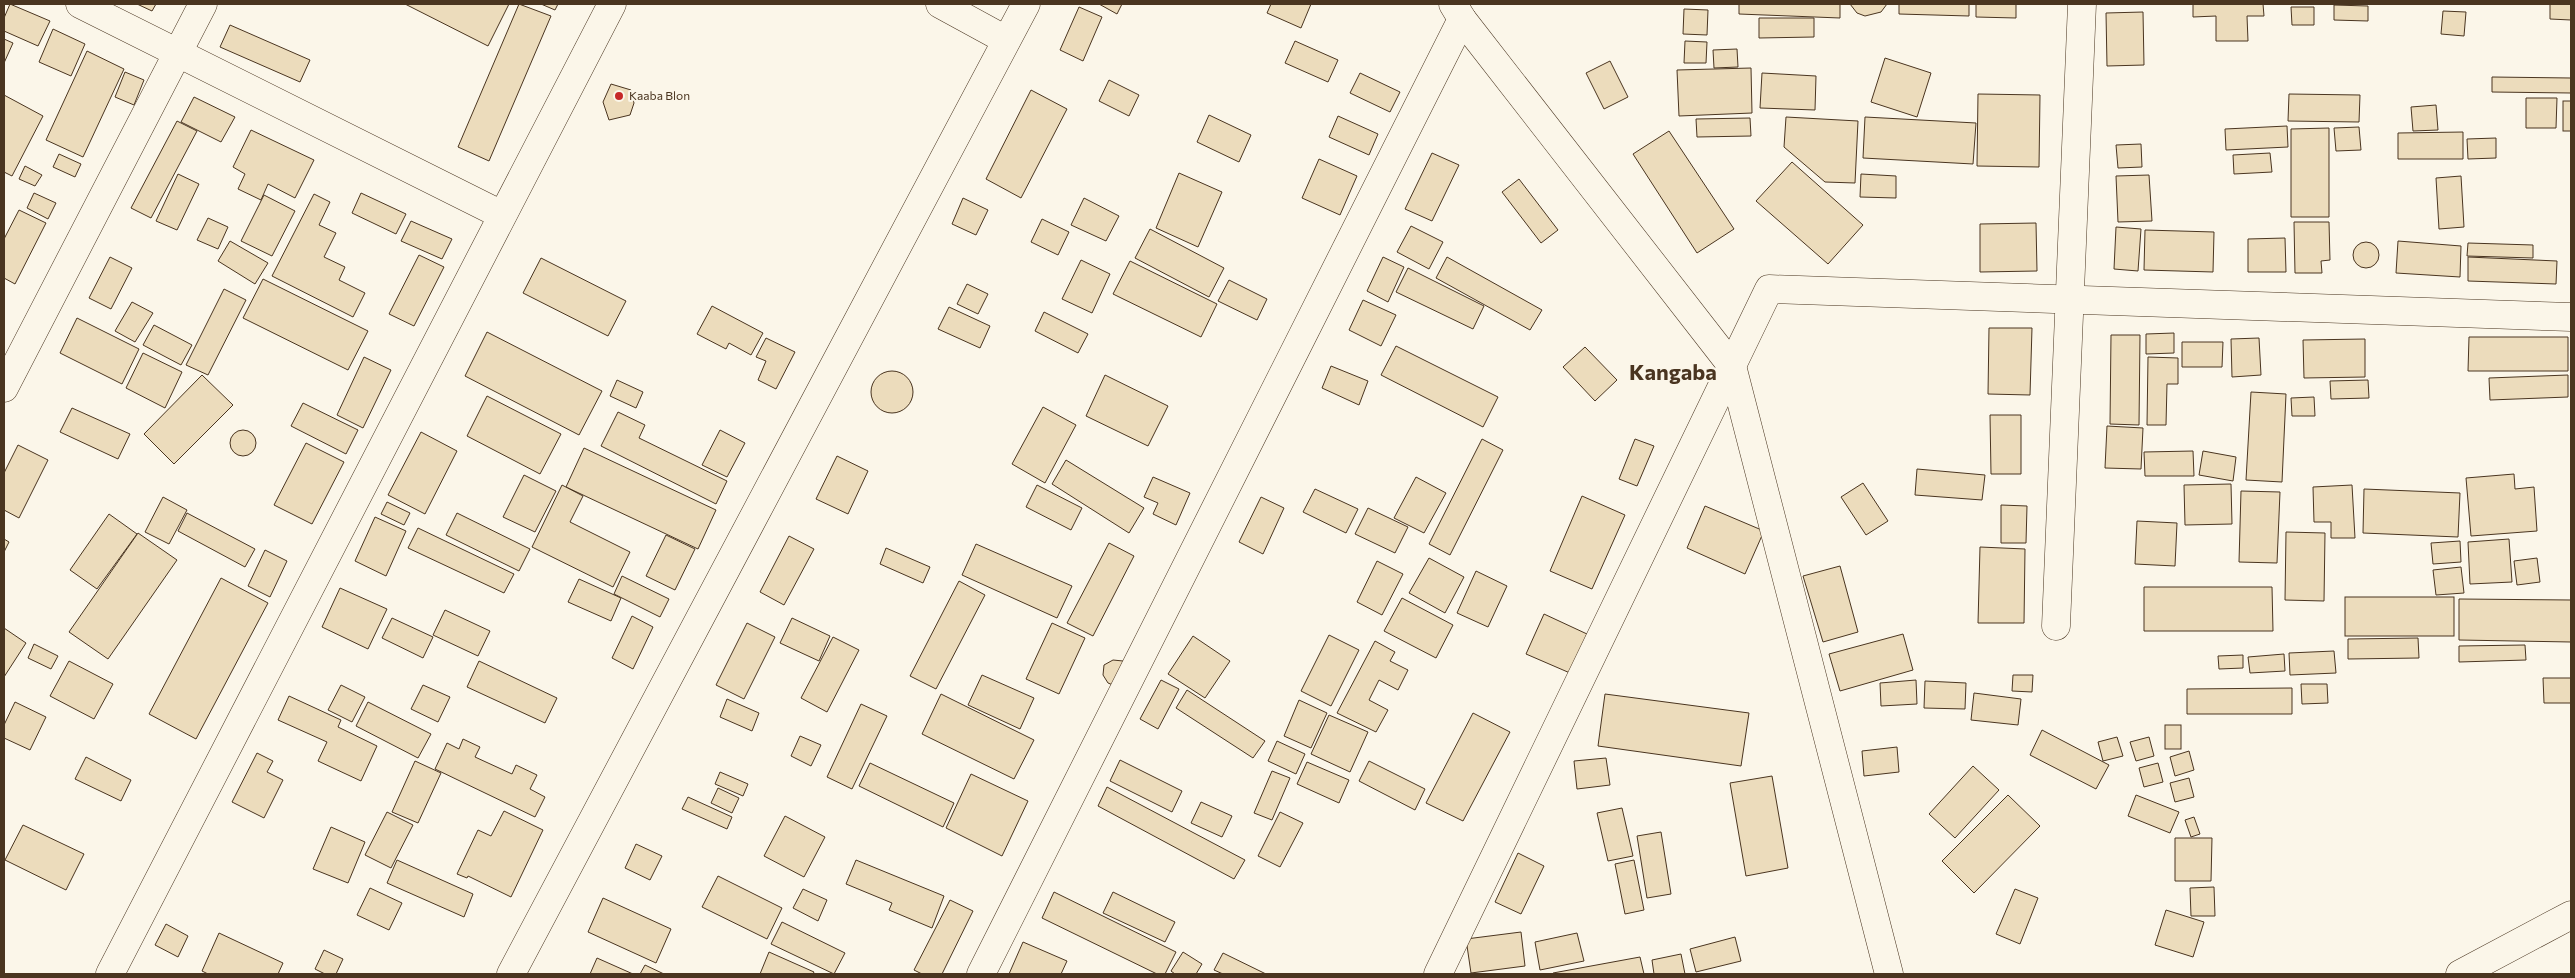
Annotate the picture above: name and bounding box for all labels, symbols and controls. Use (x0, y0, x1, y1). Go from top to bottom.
place label: Kaaba Blon (629, 88, 690, 102)
marker: Kaaba Blon (613, 90, 625, 102)
district label: Kangaba (1629, 358, 1717, 385)

